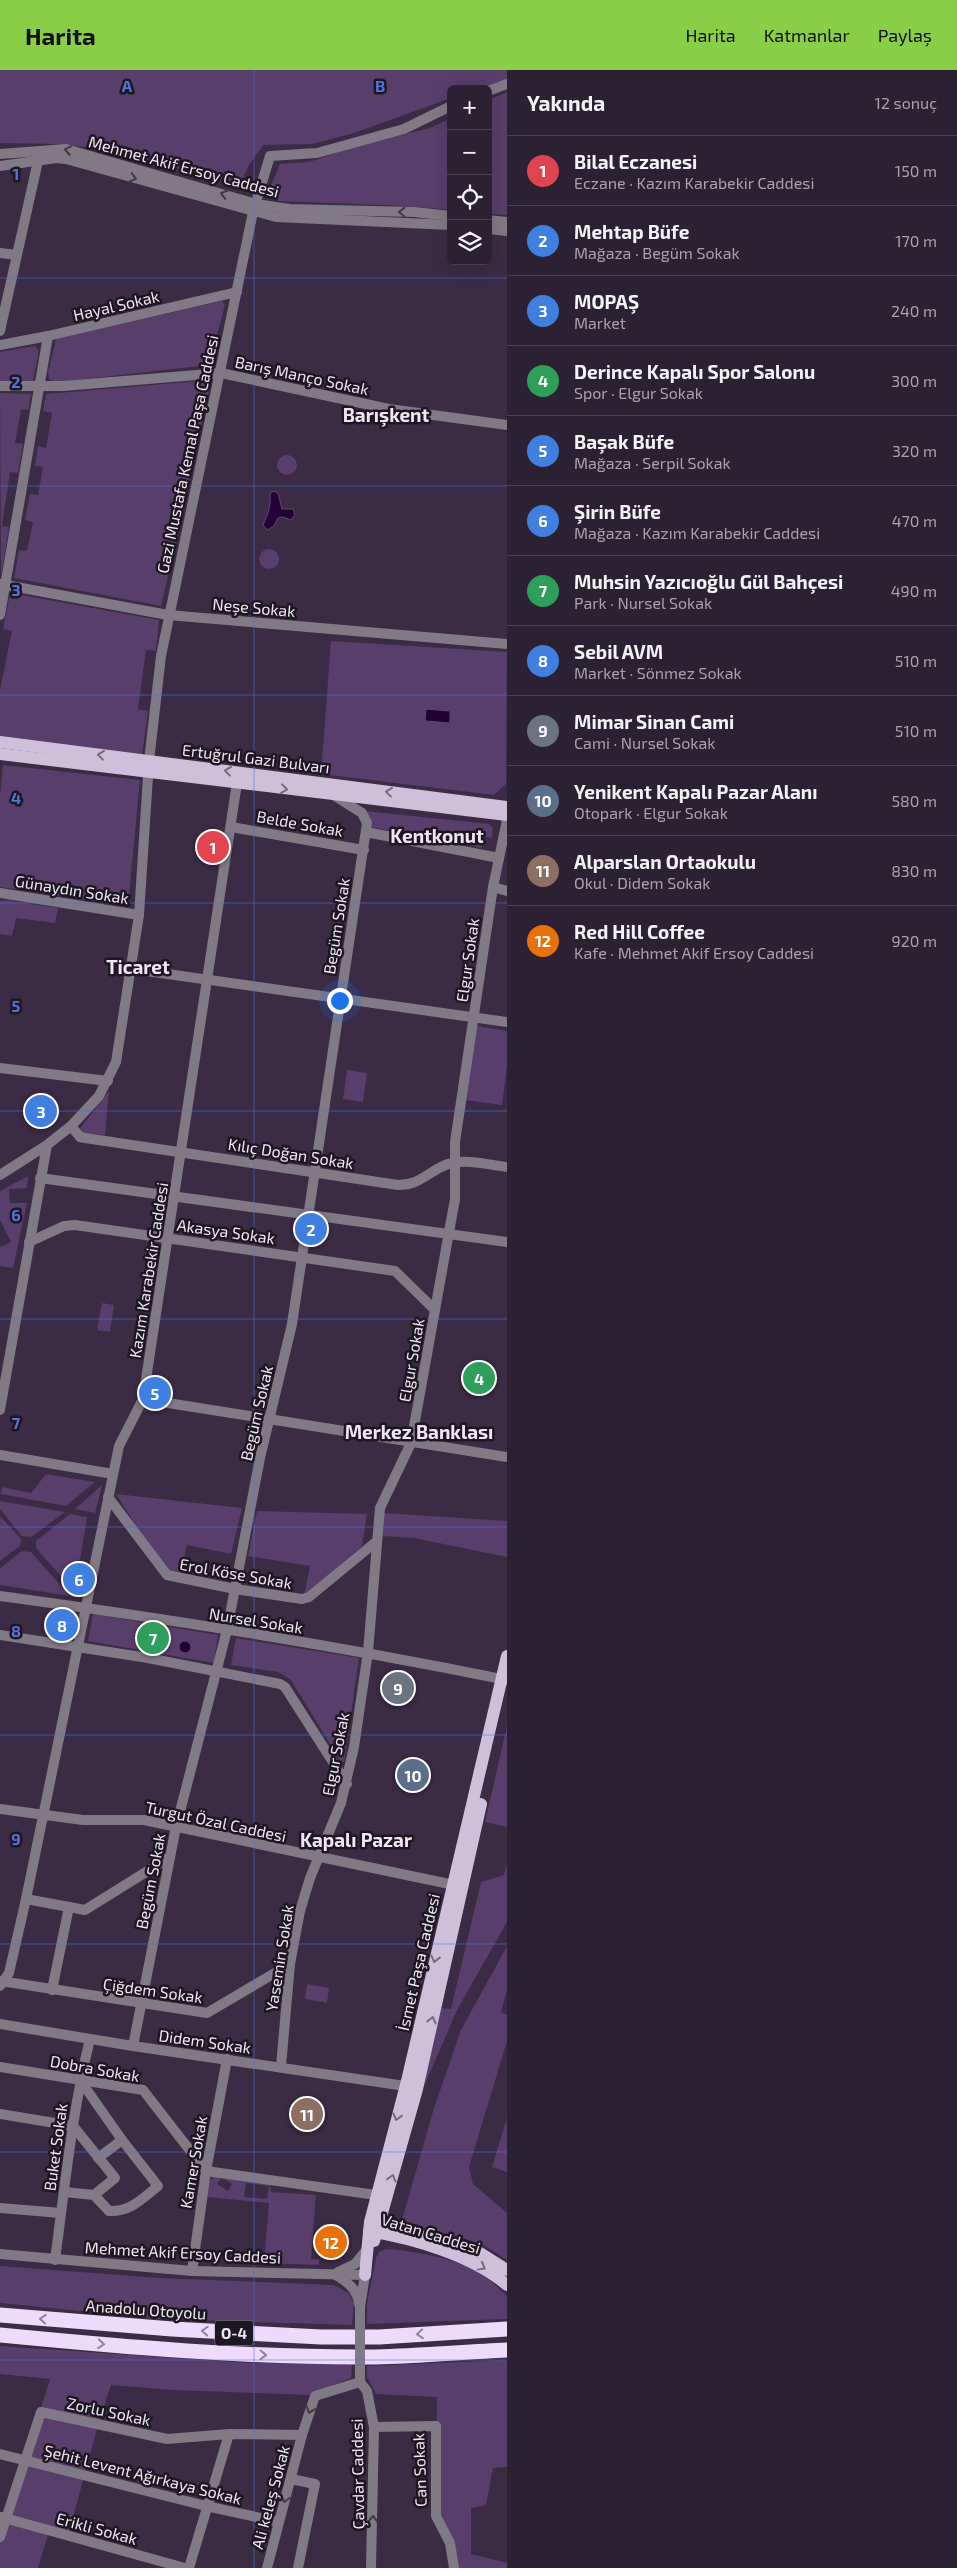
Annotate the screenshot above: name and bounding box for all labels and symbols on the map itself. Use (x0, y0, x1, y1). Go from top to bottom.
text: A (122, 76, 133, 95)
text: B (375, 76, 385, 95)
street label: Mehmet Akif Ersoy Caddesi (87, 131, 281, 201)
one-way arrow (63, 146, 72, 156)
text: 1 (13, 164, 19, 183)
one-way arrow (128, 172, 137, 183)
one-way arrow (220, 190, 229, 200)
one-way arrow (398, 207, 406, 217)
street label: Hayal Sokak (71, 286, 161, 324)
street label: Gazi Mustafa Kemal Paşa Caddesi (152, 333, 223, 575)
street label: Barış Manço Sokak (233, 352, 371, 399)
text: 2 (11, 372, 21, 391)
district label: Barışkent (343, 403, 430, 427)
text: 3 (11, 580, 21, 599)
street label: Neşe Sokak (212, 594, 296, 621)
street label: Ertuğrul Gazi Bulvarı (181, 740, 331, 776)
one-way arrow (96, 750, 104, 761)
one-way arrow (224, 766, 232, 777)
one-way arrow (281, 783, 289, 794)
one-way arrow (385, 787, 393, 798)
text: 4 (11, 788, 21, 807)
street label: Belde Sokak (255, 806, 345, 840)
district label: Kentkonut (390, 824, 484, 847)
pin: 1 (197, 828, 229, 866)
street label: Günaydın Sokak (14, 871, 130, 907)
street label: Begüm Sokak (319, 876, 353, 976)
street label: Elgur Sokak (452, 917, 482, 1003)
district label: Ticaret (106, 955, 170, 978)
your location (327, 988, 353, 1014)
text: 5 (12, 996, 21, 1015)
pin: 3 (25, 1092, 57, 1130)
street label: Kılıç Doğan Sokak (227, 1134, 355, 1173)
street label: Kazım Karabekir Caddesi (125, 1181, 171, 1359)
text: 6 (11, 1205, 21, 1224)
pin: 2 (295, 1210, 327, 1248)
street label: Akasya Sokak (176, 1215, 276, 1247)
street label: Elgur Sokak (394, 1317, 428, 1403)
pin: 4 (463, 1359, 495, 1397)
street label: Begüm Sokak (236, 1363, 276, 1463)
pin: 5 (139, 1374, 171, 1412)
text: 7 (12, 1413, 21, 1432)
district label: Merkez Banklası (345, 1420, 493, 1443)
street label: Erol Köse Sokak (178, 1554, 294, 1592)
pin: 6 (63, 1560, 95, 1598)
street label: Nursel Sokak (208, 1603, 304, 1637)
pin: 8 (46, 1606, 78, 1644)
pin: 7 (137, 1619, 169, 1657)
text: 8 (11, 1621, 21, 1640)
pin: 9 (382, 1669, 414, 1707)
street label: Elgur Sokak (318, 1711, 352, 1797)
pin: 10 (397, 1756, 429, 1794)
street label: Turgut Özal Caddesi (144, 1797, 288, 1845)
district label: Kapalı Pazar (300, 1828, 412, 1851)
text: 9 (11, 1829, 21, 1848)
street label: Begüm Sokak (131, 1831, 169, 1931)
street label: İsmet Paşa Caddesi (393, 1892, 444, 2033)
street label: Yasemin Sokak (261, 1903, 297, 2013)
one-way arrow (430, 1955, 441, 1964)
street label: Çiğdem Sokak (102, 1974, 204, 2007)
one-way arrow (426, 2016, 437, 2024)
street label: Didem Sokak (158, 2025, 252, 2057)
street label: Dobra Sokak (49, 2051, 141, 2085)
pin: 11 (291, 2095, 323, 2133)
street label: Buket Sokak (39, 2102, 71, 2192)
one-way arrow (392, 2113, 403, 2122)
street label: Kamer Sokak (176, 2114, 210, 2210)
one-way arrow (387, 2174, 397, 2182)
street label: Vatan Caddesi (379, 2209, 483, 2257)
pin: 12 (315, 2223, 347, 2261)
street label: Mehmet Akif Ersoy Caddesi (84, 2237, 282, 2267)
one-way arrow (477, 2261, 486, 2271)
street label: Anadolu Otoyolu (85, 2295, 207, 2323)
one-way arrow (39, 2313, 47, 2324)
road number: O-4 (215, 2320, 253, 2346)
one-way arrow (201, 2325, 209, 2336)
one-way arrow (416, 2329, 424, 2340)
one-way arrow (97, 2338, 105, 2349)
one-way arrow (259, 2349, 267, 2360)
street label: Zorlu Sokak (65, 2393, 153, 2429)
one-way arrow (306, 2405, 316, 2413)
street label: Çavdar Caddesi (347, 2418, 368, 2530)
street label: Can Sokak (408, 2433, 430, 2507)
street label: Şehit Levent Ağırkaya Sokak (42, 2440, 244, 2509)
street label: Ali keleş Sokak (247, 2443, 294, 2551)
one-way arrow (281, 2494, 291, 2502)
street label: Erikli Sokak (54, 2508, 140, 2548)
one-way arrow (368, 2515, 378, 2523)

